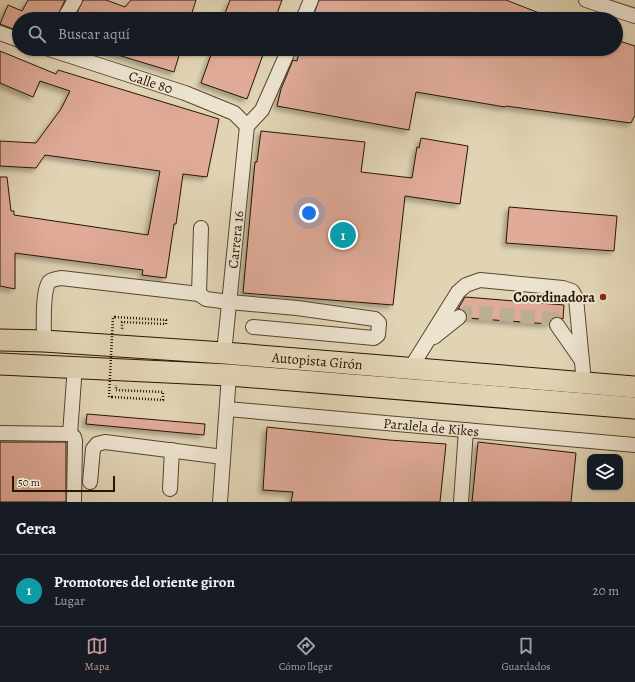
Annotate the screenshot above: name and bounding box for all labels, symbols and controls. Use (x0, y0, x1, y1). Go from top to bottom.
search box (12, 12, 623, 56)
icon: search (26, 23, 48, 45)
text: Buscar aquí (58, 24, 130, 44)
street label: Calle 80 (126, 66, 175, 98)
your location (299, 203, 319, 223)
street label: Carrera 16 (224, 210, 248, 269)
pin: 1 (330, 220, 356, 250)
place label: Coordinadora (513, 288, 595, 307)
marker: Coordinadora (598, 292, 608, 302)
street label: Autopista Girón (270, 348, 364, 374)
street label: Paralela de Kikes (382, 414, 480, 441)
map controls (587, 454, 623, 490)
button: layers (587, 454, 623, 490)
scale bar (12, 474, 115, 493)
text: 50 m (18, 475, 40, 490)
text: Cerca (16, 517, 56, 540)
text: Promotores del oriente giron (54, 572, 235, 592)
text: 1 (27, 582, 31, 599)
text: 20 m (593, 582, 619, 599)
text: Lugar (54, 592, 85, 609)
tab: Mapa (84, 635, 110, 674)
tab: Cómo llegar (279, 635, 333, 674)
tab: Guardados (501, 635, 551, 674)

